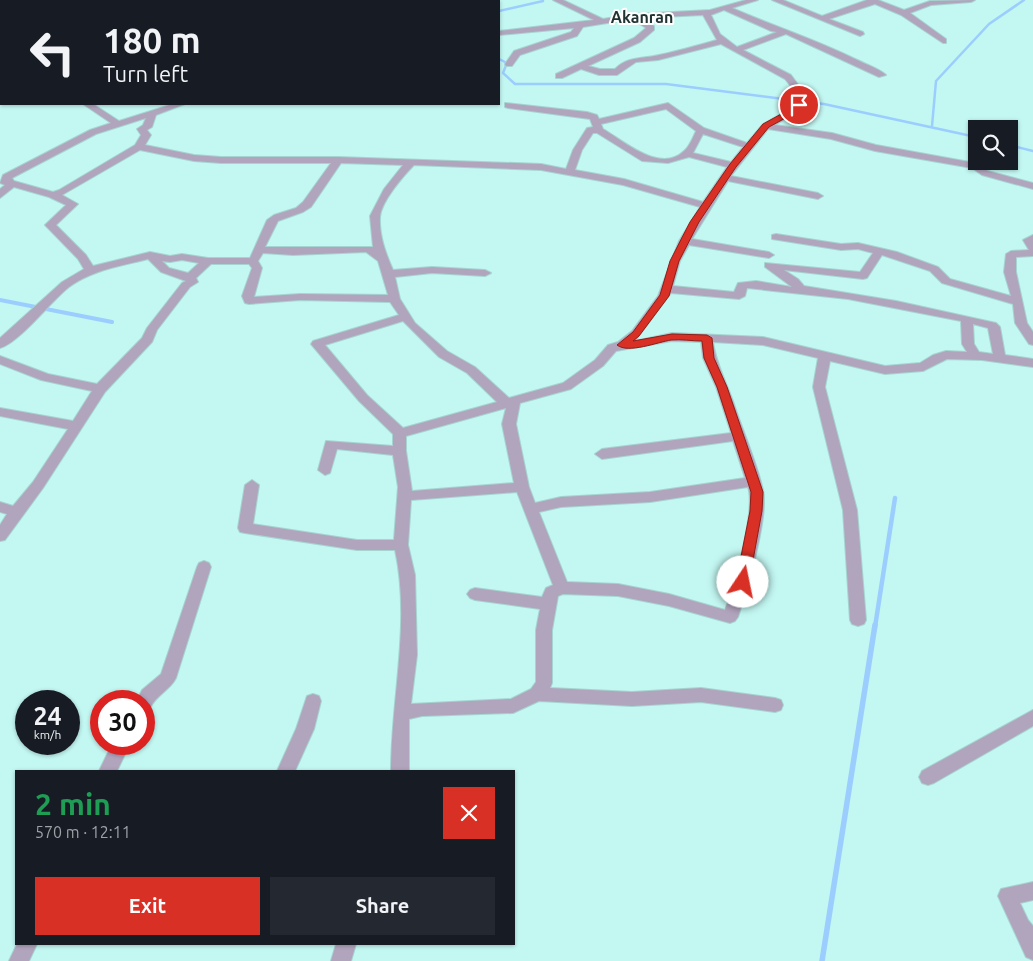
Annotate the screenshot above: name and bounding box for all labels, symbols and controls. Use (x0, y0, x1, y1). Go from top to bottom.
district label: Akanran (611, 8, 673, 26)
icon: left (20, 20, 85, 85)
text: 180 m (103, 20, 201, 60)
text: Turn left (103, 61, 188, 86)
pin (778, 84, 820, 126)
icon: arrive (785, 91, 813, 119)
map controls (968, 120, 1018, 170)
button: search (968, 120, 1018, 170)
position arrow (716, 555, 768, 607)
speed limit sign: 30 (90, 690, 155, 755)
text: 24 (33, 702, 62, 730)
text: km/h (34, 728, 61, 741)
text: 2 min (35, 787, 111, 821)
button: close (443, 787, 495, 839)
text: 570 m · 12:11 (35, 823, 131, 841)
button: Exit (35, 877, 260, 935)
button: Share (270, 877, 495, 935)

